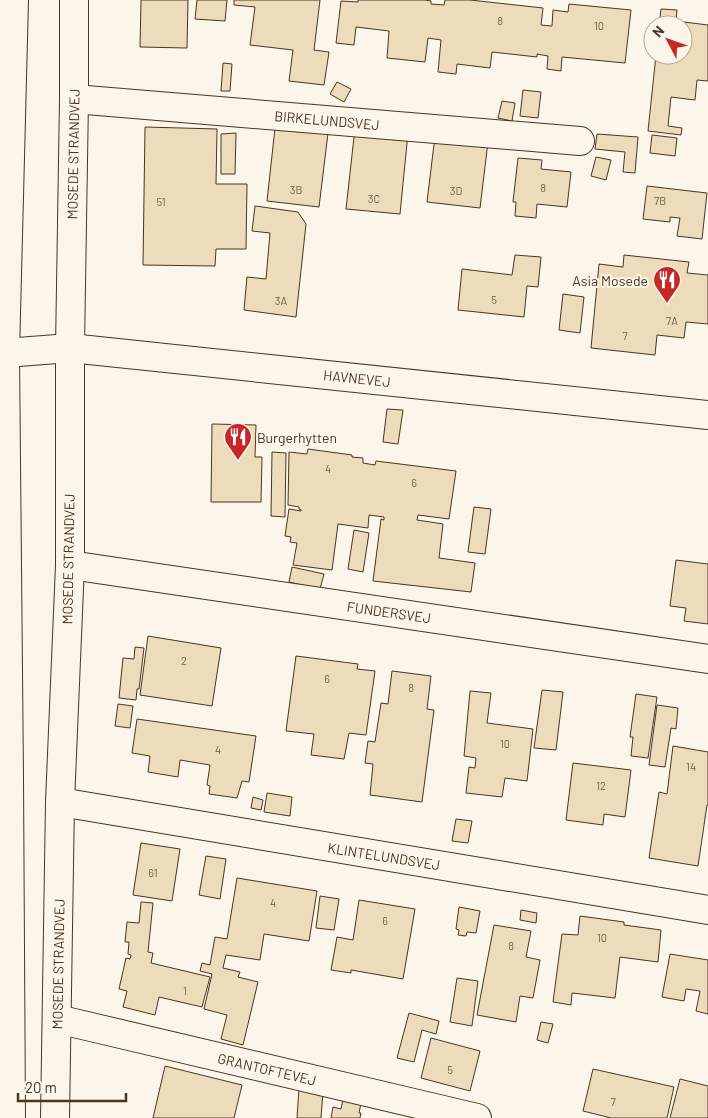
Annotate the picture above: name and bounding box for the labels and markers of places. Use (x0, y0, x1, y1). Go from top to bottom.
restaurant icon: Asia Mosede (652, 265, 682, 304)
place label: Asia Mosede (572, 272, 648, 289)
restaurant icon: Burgerhytten (223, 422, 253, 461)
place label: Burgerhytten (257, 429, 337, 446)

